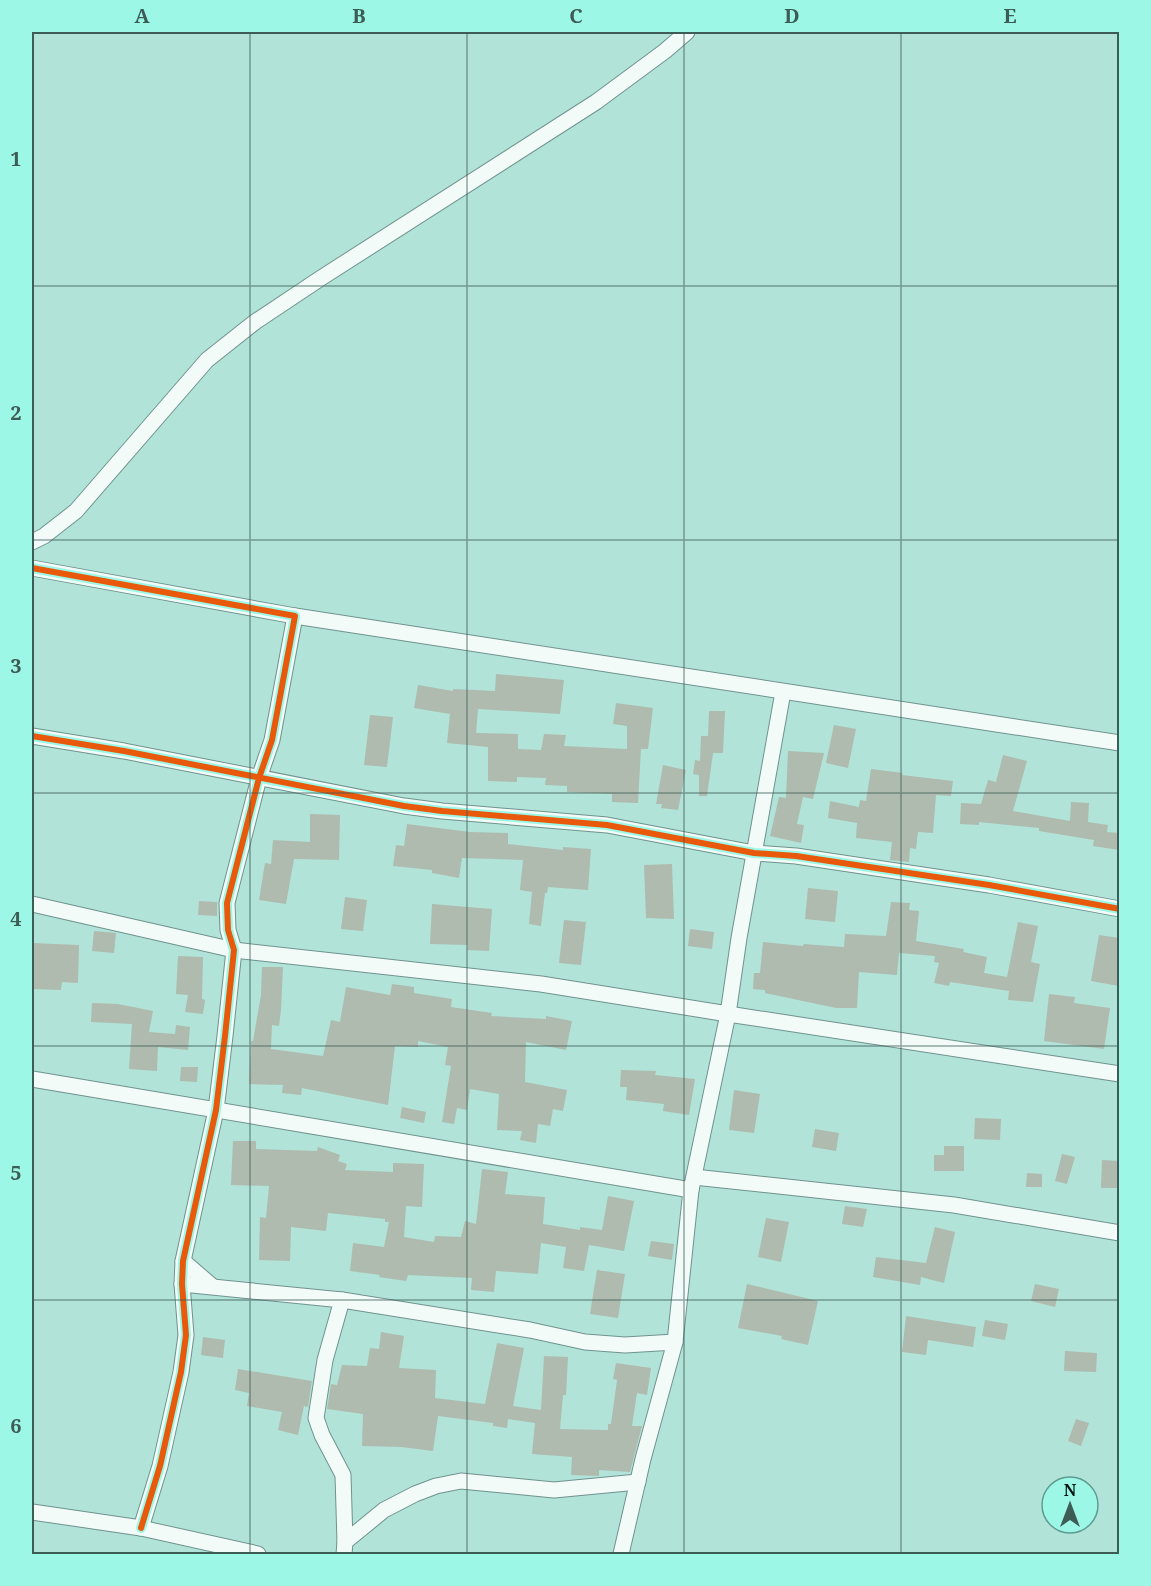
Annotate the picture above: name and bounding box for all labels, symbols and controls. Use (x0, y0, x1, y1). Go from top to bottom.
text: A (134, 2, 150, 29)
text: B (352, 2, 366, 29)
text: C (569, 2, 583, 29)
text: D (784, 2, 800, 29)
text: E (1003, 2, 1017, 29)
text: 1 (10, 145, 22, 172)
text: 2 (10, 399, 22, 426)
text: 3 (10, 652, 22, 679)
text: 4 (10, 905, 22, 932)
text: 5 (10, 1159, 22, 1186)
text: 6 (10, 1412, 22, 1439)
north arrow (1040, 1475, 1100, 1535)
text: N (1064, 1479, 1077, 1501)

